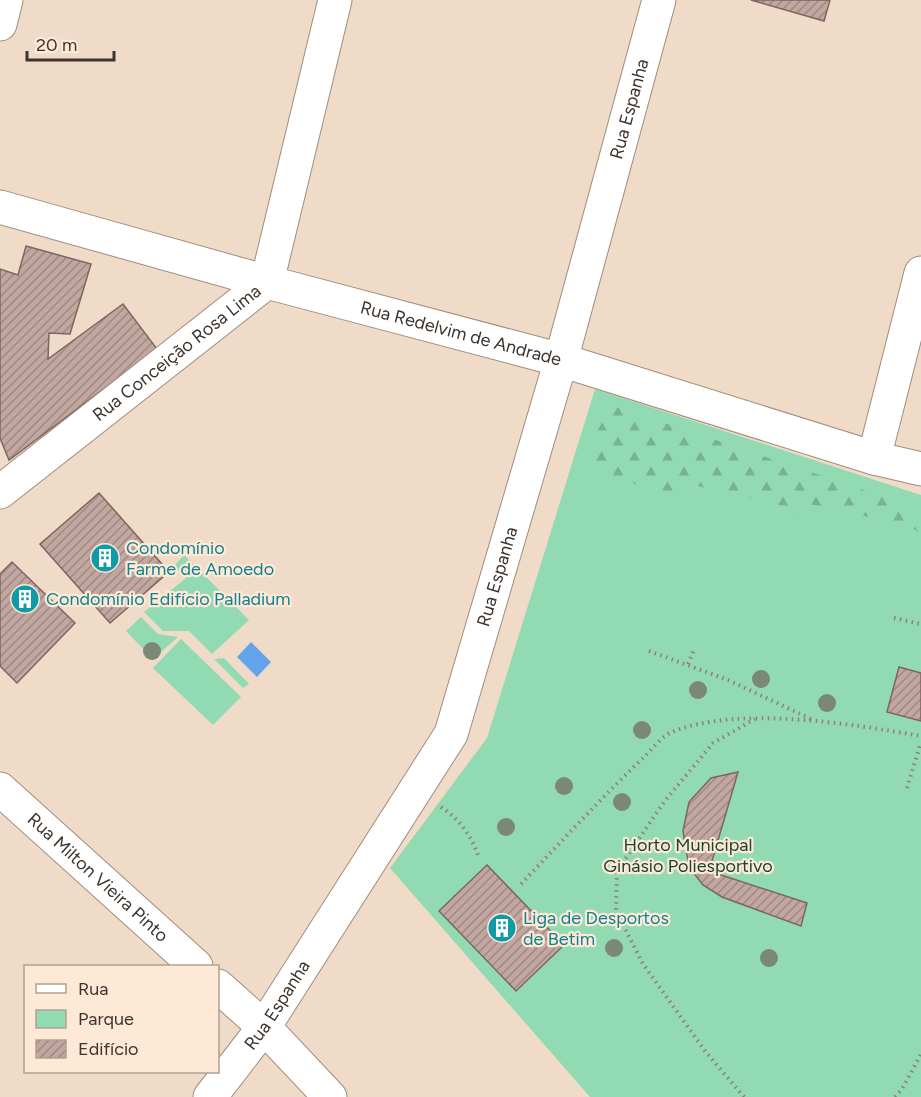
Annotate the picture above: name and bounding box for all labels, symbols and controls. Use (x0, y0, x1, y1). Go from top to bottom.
scale bar (27, 24, 114, 62)
text: 20 m (36, 34, 77, 56)
street label: Rua Espanha (605, 56, 653, 162)
street label: Rua Conceição Rosa Lima (88, 280, 265, 426)
street label: Rua Redelvim de Andrade (358, 296, 564, 371)
street label: Rua Espanha (472, 524, 522, 629)
place label: Condomínio Farme de Amoedo (126, 537, 274, 580)
building icon: Condomínio Farme de Amoedo (89, 542, 121, 574)
building icon: Condomínio Edifício Palladium (9, 583, 41, 615)
place label: Condomínio Edifício Palladium (46, 588, 291, 610)
street label: Rua Milton Vieira Pinto (23, 808, 173, 947)
park label: Horto Municipal Ginásio Poliesportivo (603, 834, 773, 877)
place label: Liga de Desportos de Betim (523, 907, 669, 950)
building icon: Liga de Desportos de Betim (486, 912, 518, 944)
street label: Rua Espanha (239, 956, 315, 1054)
legend (24, 965, 219, 1073)
text: Rua (78, 978, 109, 1000)
text: Parque (78, 1008, 134, 1030)
text: Edifício (78, 1038, 139, 1060)

